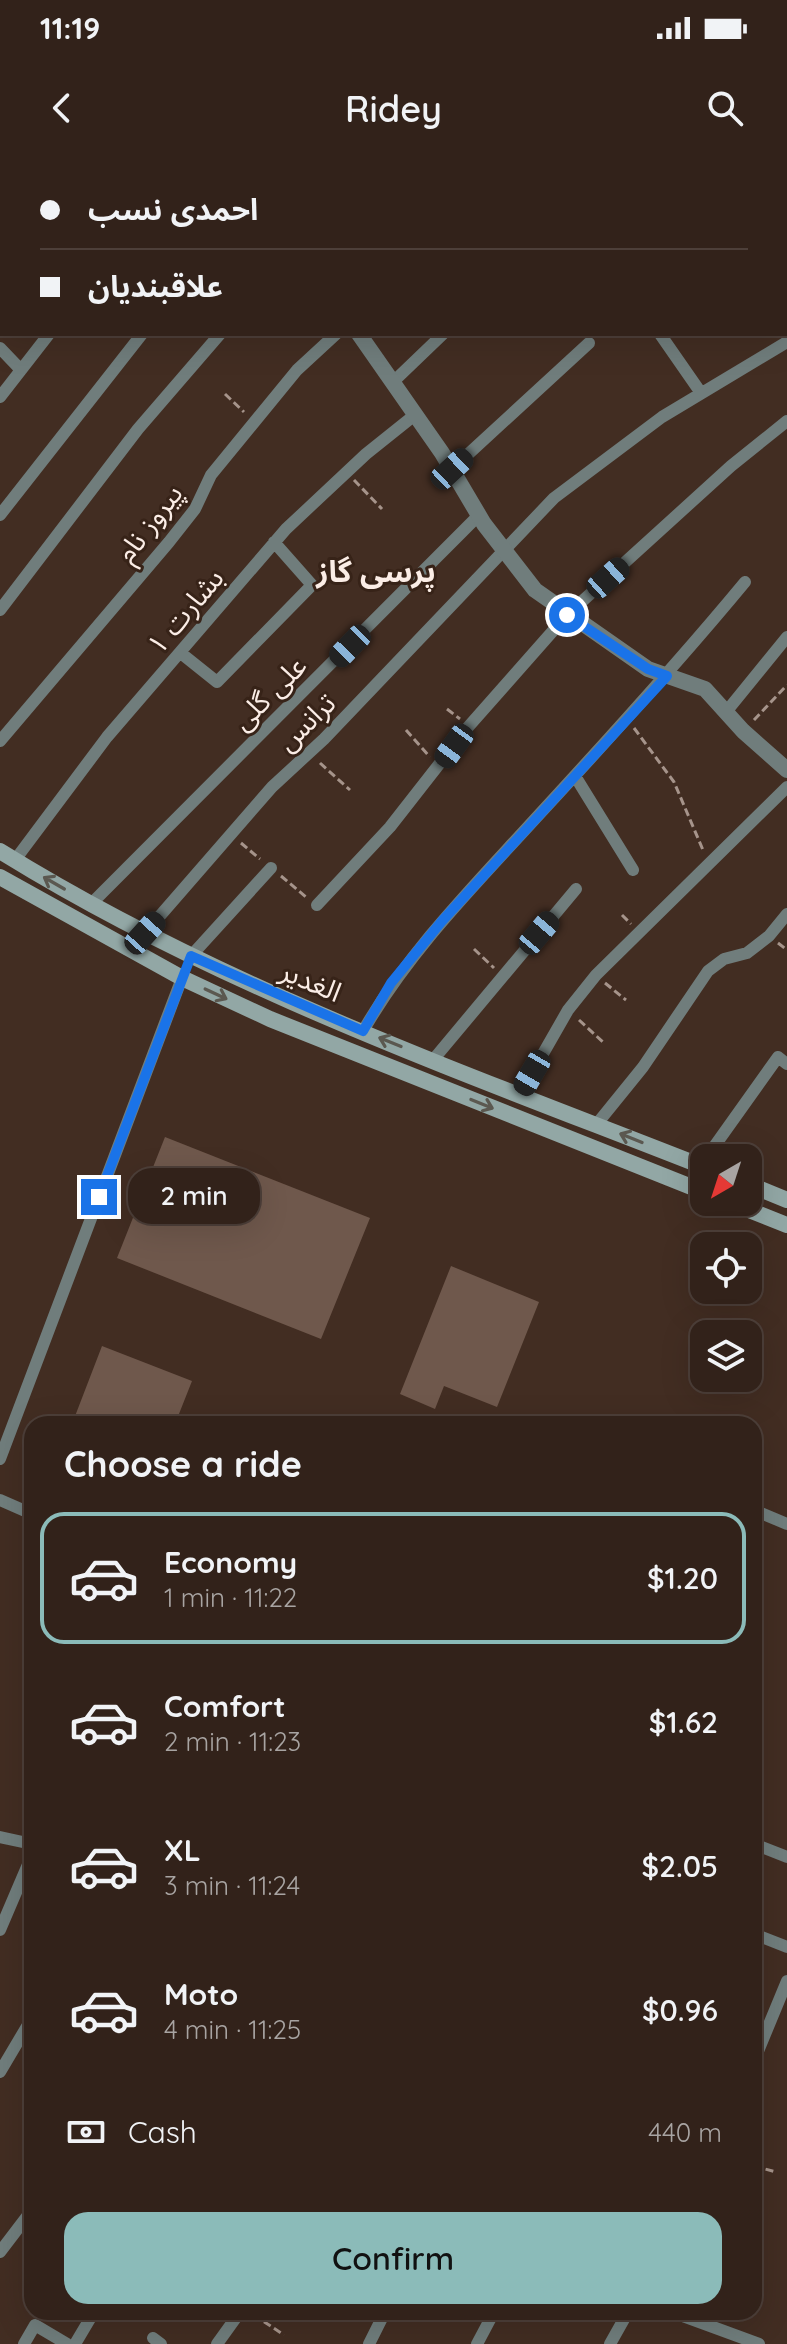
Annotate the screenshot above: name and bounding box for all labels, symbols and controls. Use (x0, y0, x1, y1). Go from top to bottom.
text: 11:19 (40, 9, 100, 47)
icon: back (40, 86, 84, 130)
text: Ridey (345, 86, 442, 131)
icon: search (703, 86, 747, 130)
text: احمدی نسب (88, 190, 258, 228)
text: علاقبندیان (88, 267, 223, 305)
car (426, 444, 478, 494)
street label: پیروز نام (108, 476, 193, 571)
district label: پرسی گاز (314, 552, 436, 592)
car (582, 553, 634, 603)
street label: بشارت ۱ (139, 561, 231, 661)
route start (549, 597, 585, 633)
car (325, 620, 375, 672)
street label: علی گلی (224, 648, 313, 737)
street label: ترانس (269, 685, 342, 758)
car (430, 720, 478, 772)
one-way arrow (43, 875, 66, 891)
car (120, 907, 170, 959)
car (514, 907, 564, 959)
street label: الغدیر (274, 952, 347, 1009)
one-way arrow (204, 987, 228, 1002)
one-way arrow (378, 1034, 403, 1048)
car (510, 1046, 554, 1100)
one-way arrow (469, 1098, 494, 1113)
one-way arrow (619, 1130, 644, 1145)
north arrow (690, 1144, 762, 1216)
map controls (690, 1144, 762, 1392)
callout: 2 min (127, 1169, 259, 1225)
route end (81, 1179, 117, 1215)
text: 2 min (160, 1179, 228, 1212)
button: locate (690, 1232, 762, 1304)
button: layers (690, 1320, 762, 1392)
text: Choose a ride (64, 1441, 302, 1486)
icon: car (68, 1542, 140, 1614)
text: Economy (164, 1543, 297, 1581)
text: $1.20 (647, 1559, 718, 1597)
text: 1 min · 11:22 (164, 1581, 297, 1614)
icon: car (68, 1686, 140, 1758)
text: Comfort (164, 1687, 285, 1725)
text: $1.62 (649, 1703, 718, 1741)
text: 2 min · 11:23 (164, 1725, 301, 1758)
icon: car (68, 1830, 140, 1902)
text: XL (164, 1831, 201, 1869)
text: $2.05 (642, 1847, 718, 1885)
text: 3 min · 11:24 (164, 1869, 300, 1902)
icon: car (68, 1974, 140, 2046)
text: Moto (164, 1975, 238, 2013)
text: $0.96 (642, 1991, 718, 2029)
text: 4 min · 11:25 (164, 2013, 301, 2046)
icon: cash (64, 2110, 108, 2154)
text: Cash (128, 2113, 197, 2151)
text: 440 m (648, 2116, 722, 2149)
button: Confirm (64, 2212, 722, 2304)

